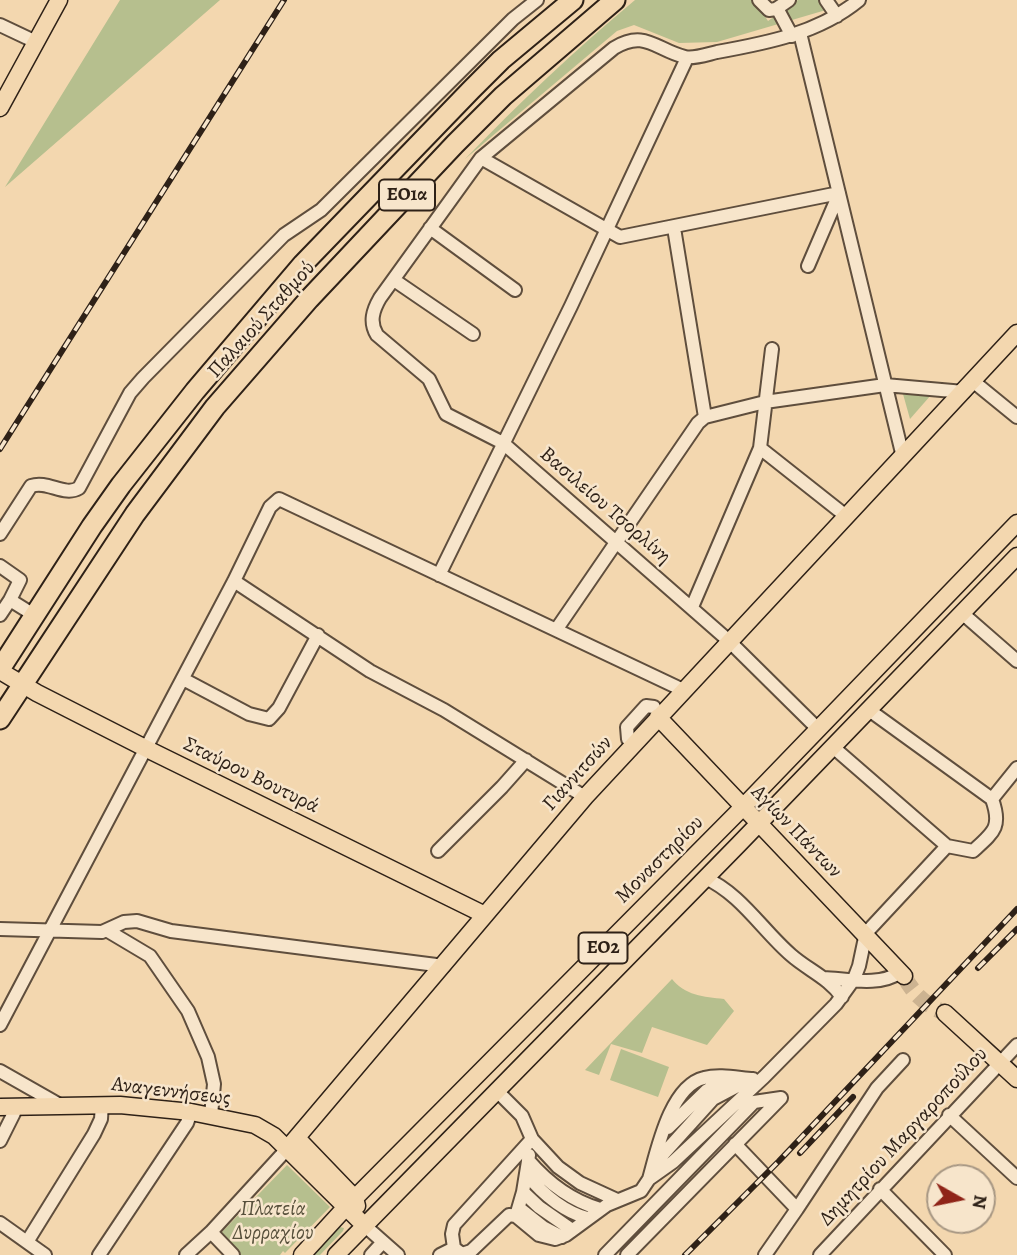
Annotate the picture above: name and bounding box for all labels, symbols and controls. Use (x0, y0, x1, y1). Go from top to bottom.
road number: ΕΟ1α (379, 180, 435, 210)
street label: Παλαιού Σταθμού (203, 256, 321, 384)
street label: Βασιλείου Τσορλίνη (534, 442, 676, 570)
street label: Γιαννιτσών (538, 731, 618, 817)
street label: Σταύρου Βουτυρά (179, 732, 323, 820)
street label: Αγίων Πάντων (745, 780, 847, 884)
street label: Μοναστηρίου (611, 811, 709, 909)
road number: ΕΟ2 (578, 932, 628, 964)
street label: Δημητρίου Μαργαροπούλου (815, 1042, 993, 1232)
street label: Αναγεννήσεως (110, 1072, 232, 1112)
north arrow (926, 1164, 996, 1234)
text: N (966, 1193, 994, 1211)
park label: Πλατεία Δυρραχίου (232, 1197, 314, 1247)

